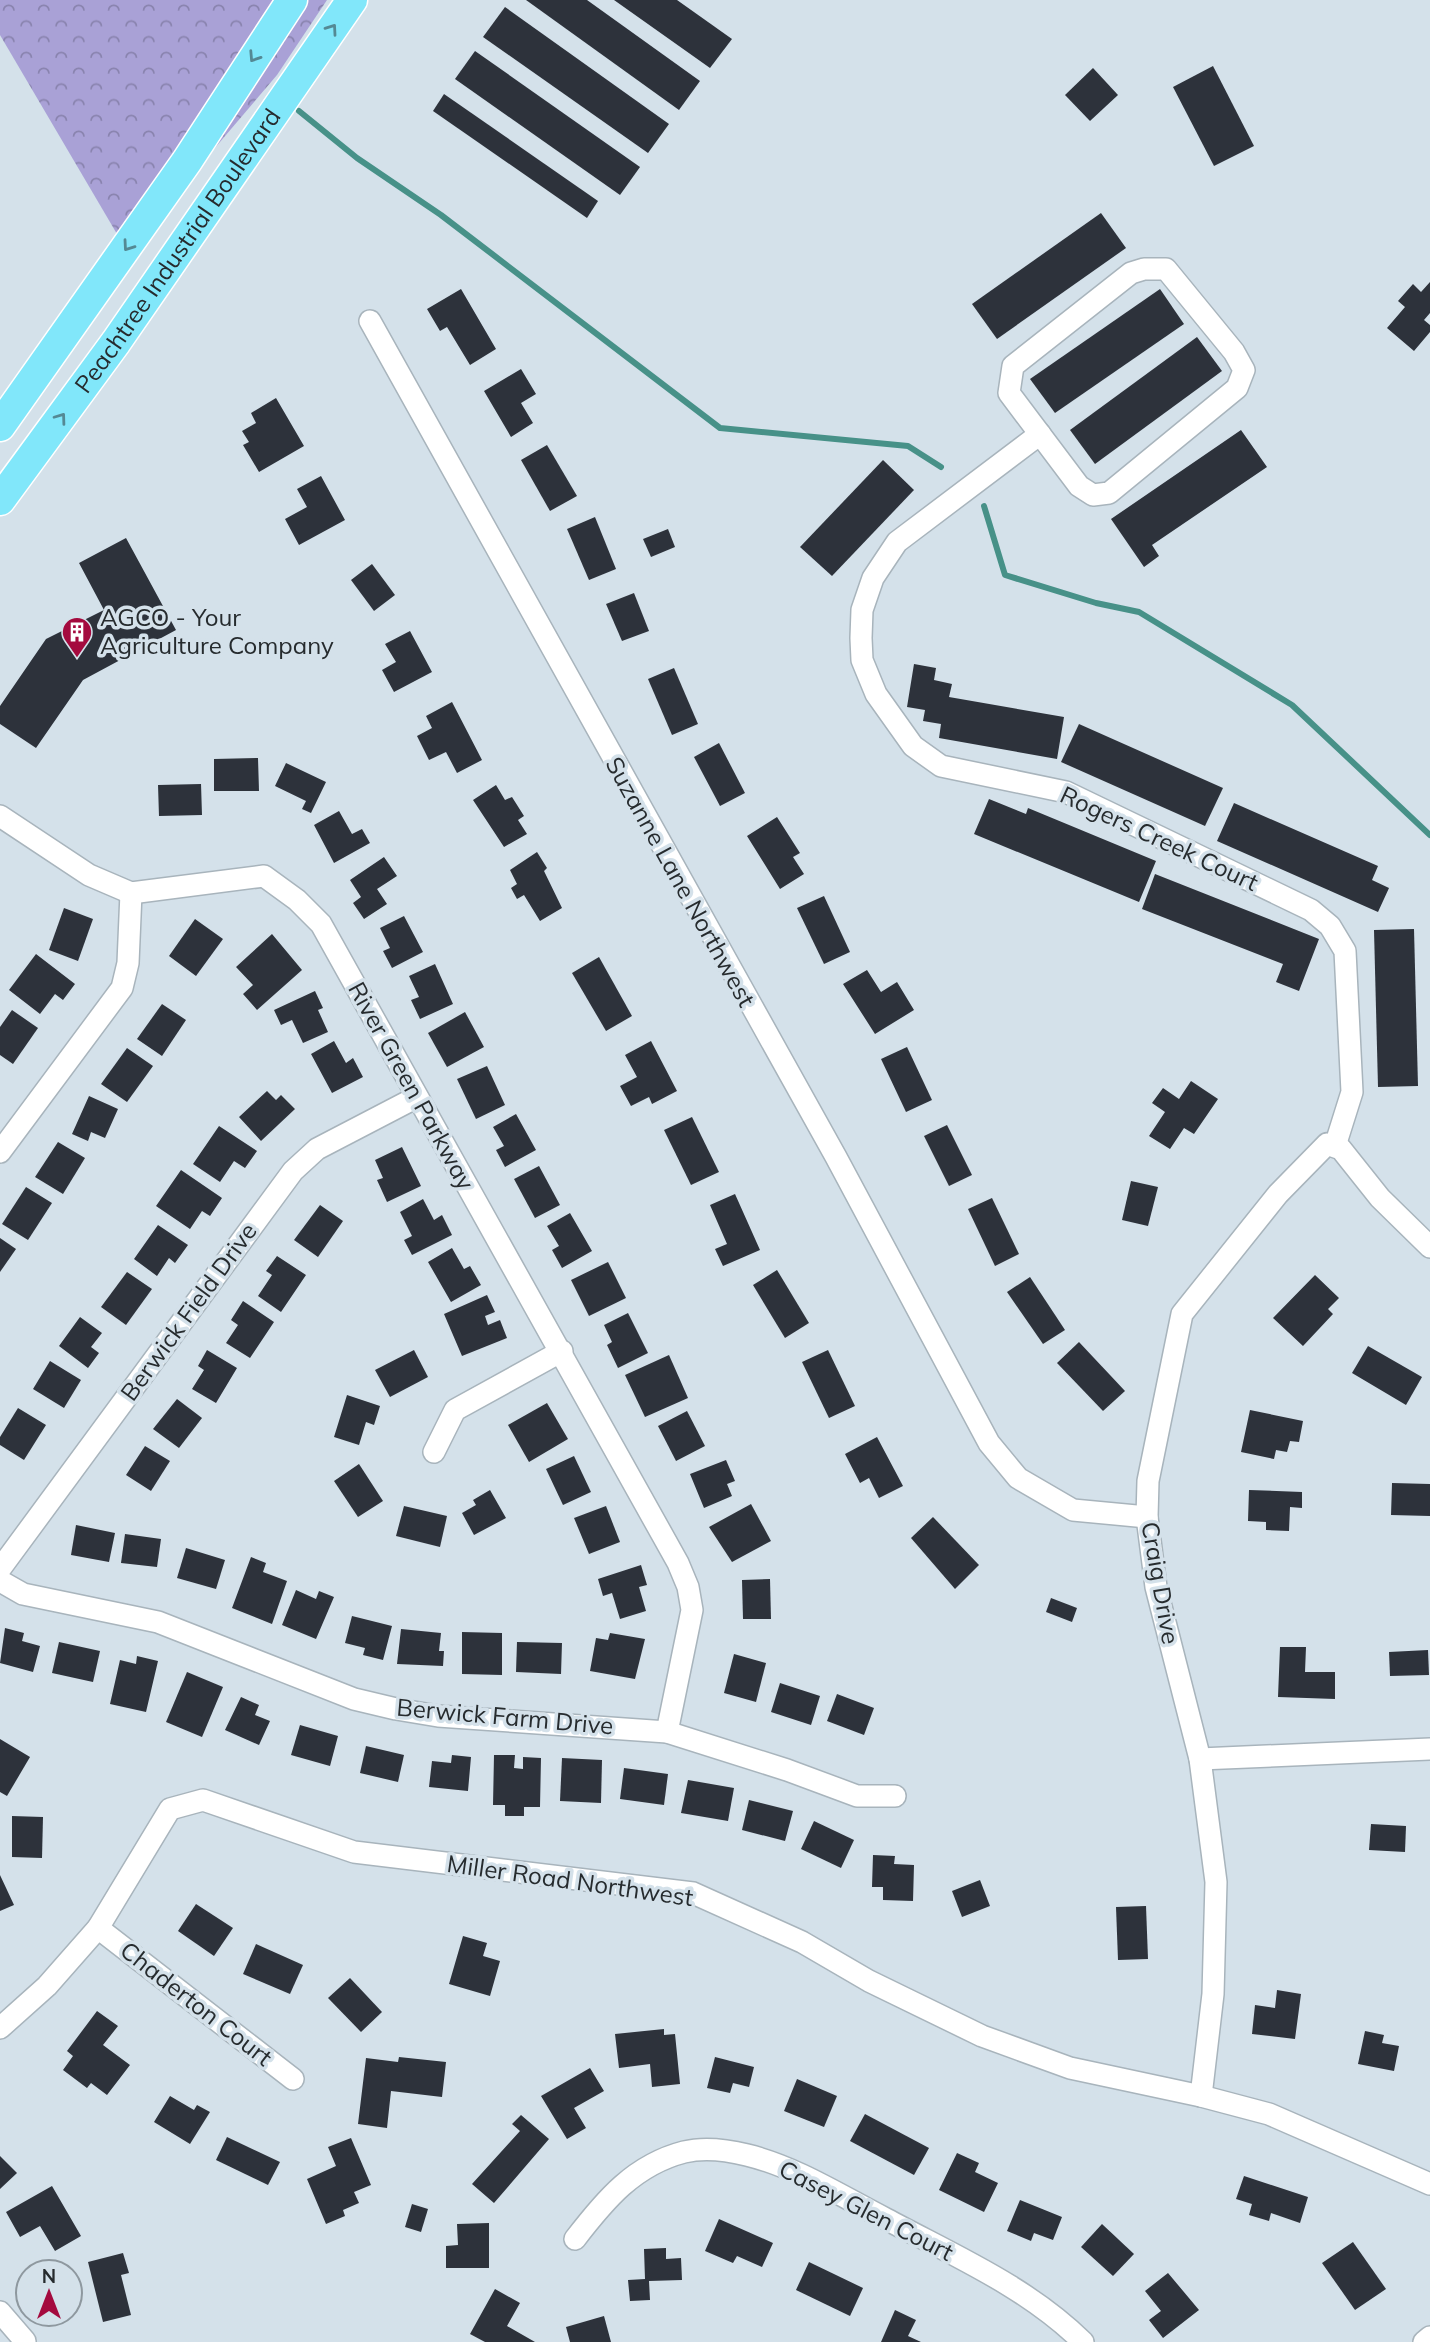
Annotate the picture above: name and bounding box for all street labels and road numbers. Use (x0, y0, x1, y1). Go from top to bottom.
street label: Peachtree Industrial Boulevard (68, 103, 287, 399)
street label: Suzanne Lane Northwest (600, 751, 762, 1012)
street label: Rogers Creek Court (1056, 779, 1263, 897)
street label: River Green Parkway (342, 976, 482, 1195)
street label: Berwick Field Drive (114, 1217, 263, 1406)
street label: Craig Drive (1135, 1519, 1187, 1646)
street label: Berwick Farm Drive (396, 1692, 615, 1740)
street label: Miller Road Northwest (445, 1848, 695, 1912)
street label: Chaderton Court (115, 1934, 279, 2072)
street label: Casey Glen Court (774, 2153, 959, 2267)

